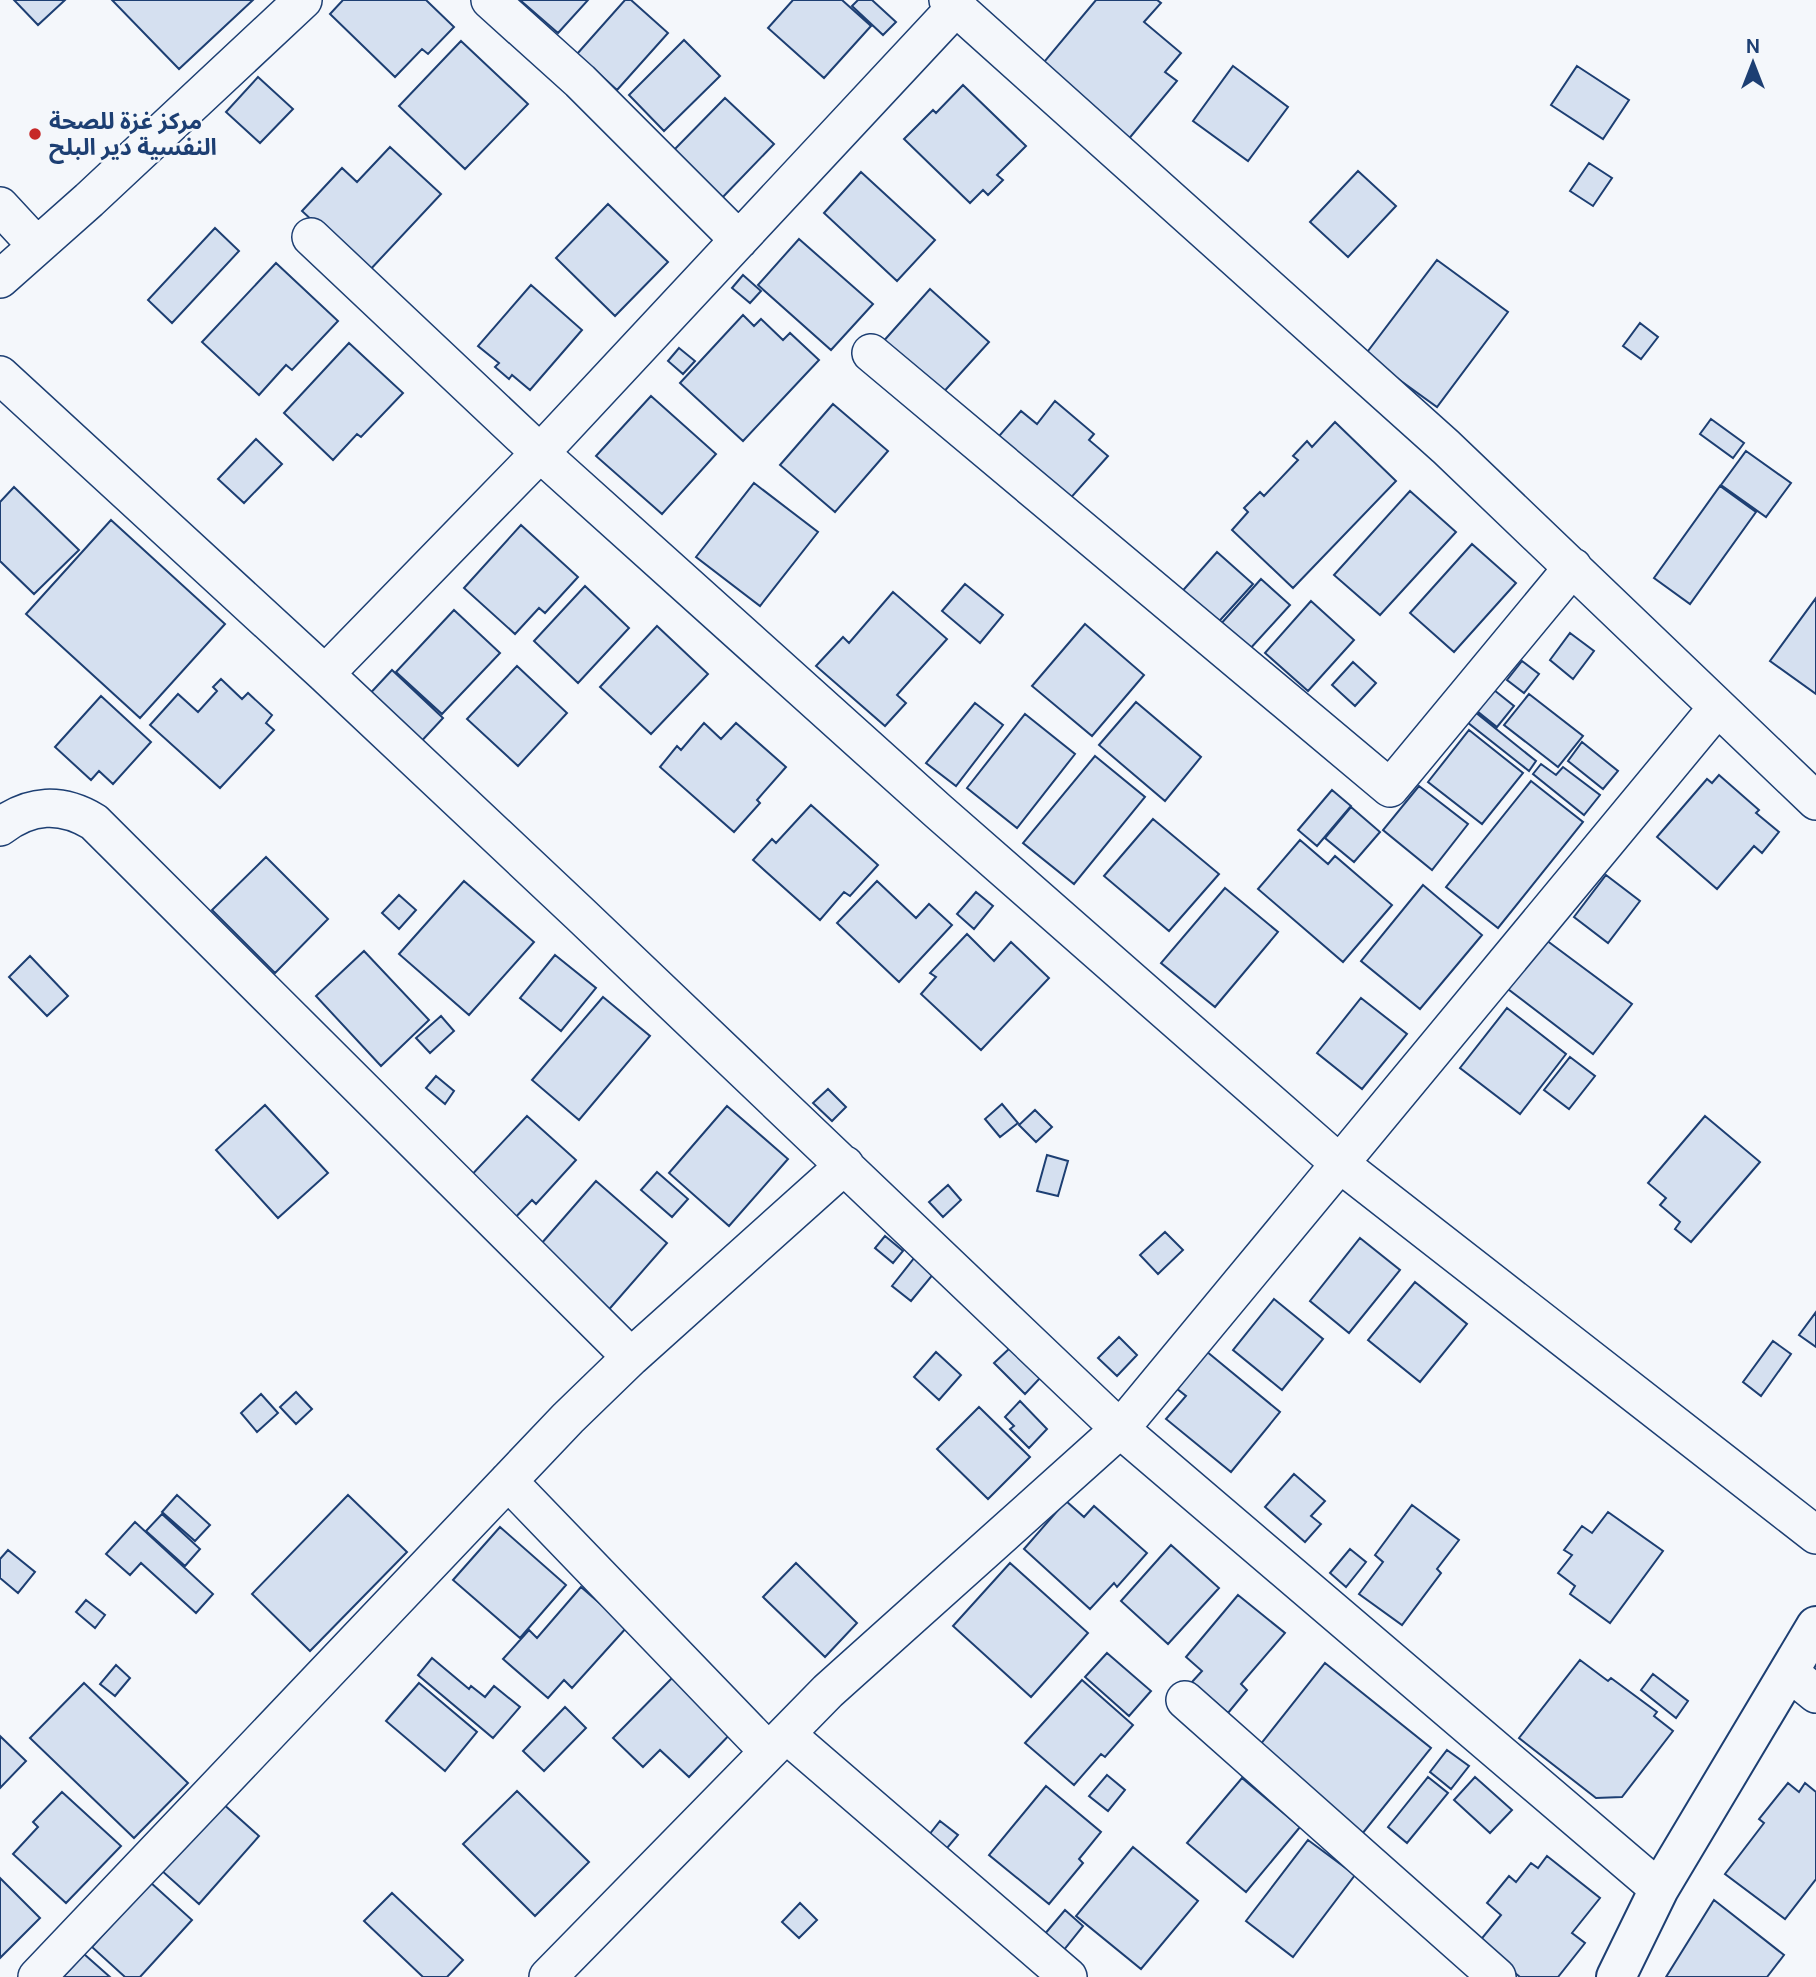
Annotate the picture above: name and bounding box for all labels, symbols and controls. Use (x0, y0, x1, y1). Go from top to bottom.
north arrow (1718, 28, 1788, 98)
text: N (1746, 34, 1760, 59)
place label: مركز غزة للصحة النفسية دير البلح (49, 106, 217, 164)
marker: مركز غزة للصحة النفسية دير البلح (27, 126, 43, 142)

